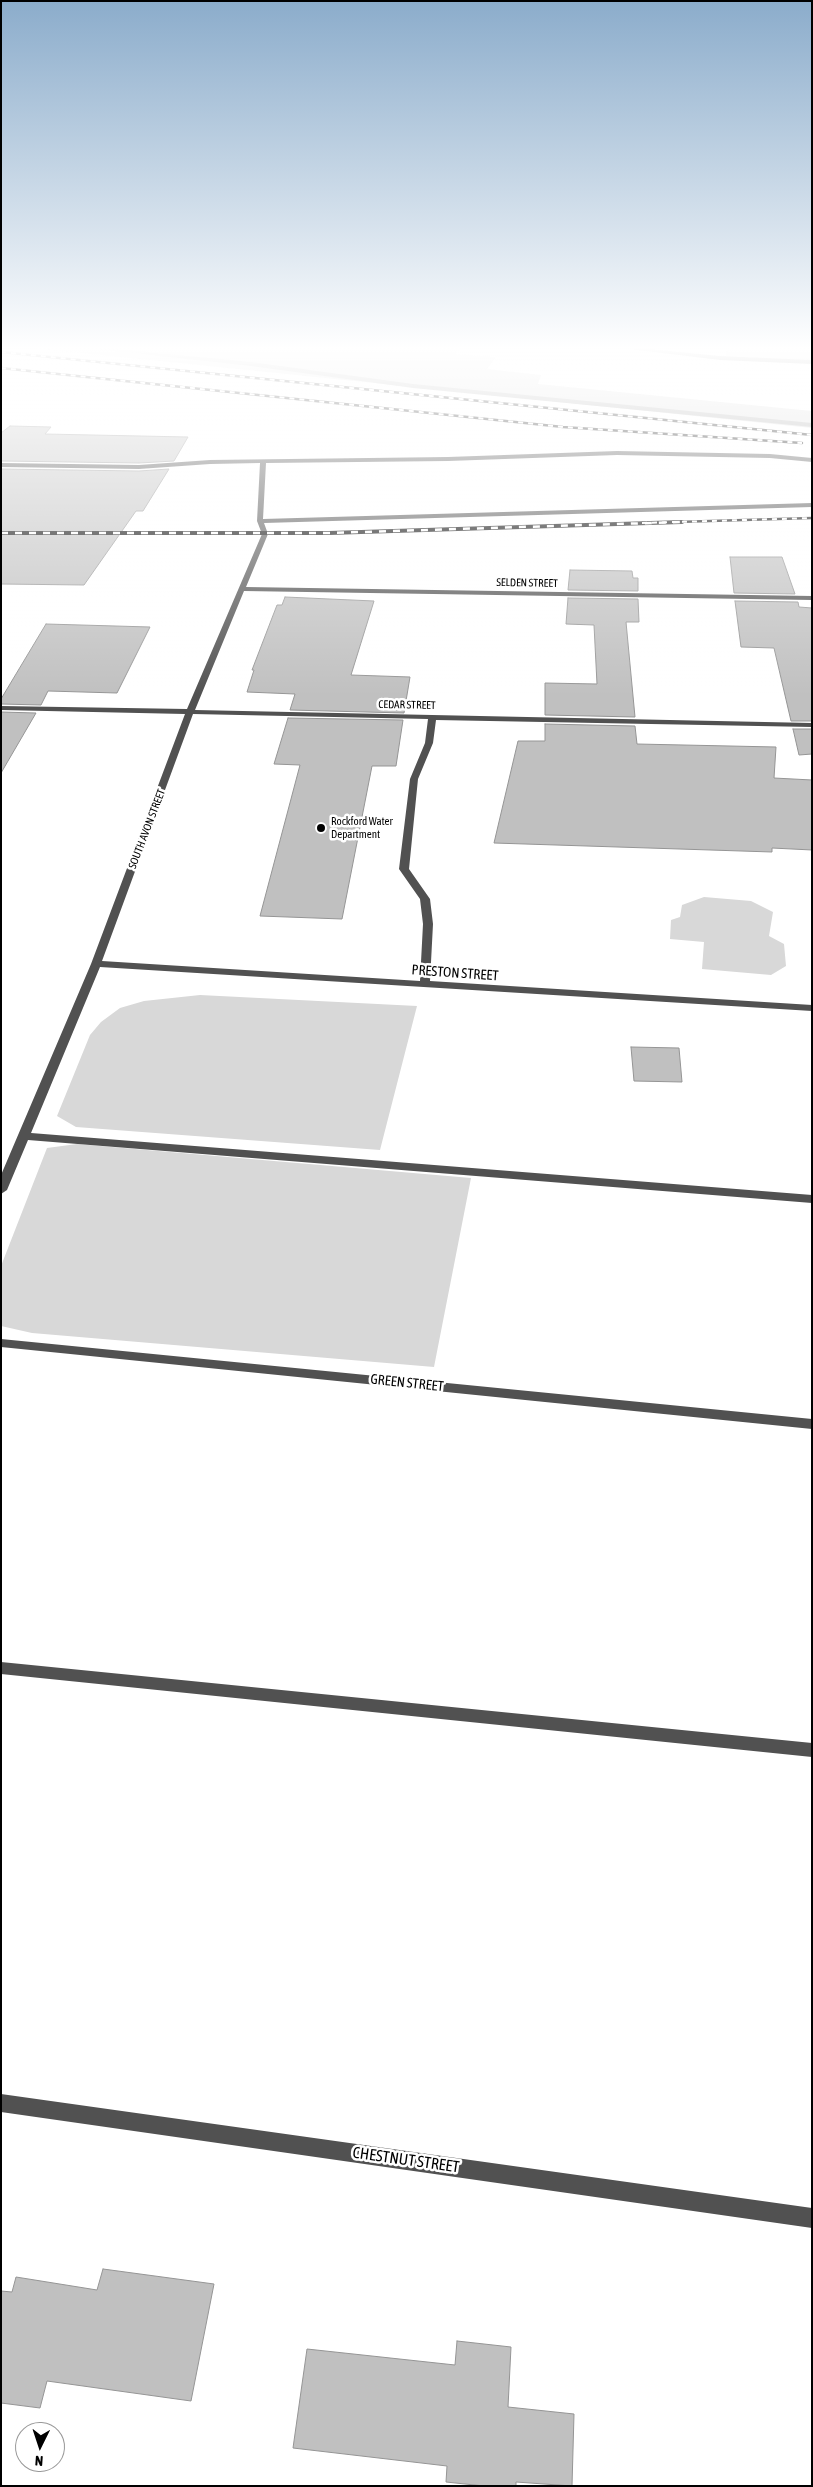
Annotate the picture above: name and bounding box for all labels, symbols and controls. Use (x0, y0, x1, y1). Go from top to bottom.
street label: SELDEN STREET (496, 576, 558, 590)
street label: CEDAR STREET (378, 698, 436, 712)
street label: SOUTH AVON STREET (126, 787, 168, 871)
place label: Rockford Water Department (331, 815, 393, 841)
marker: Rockford Water Department (315, 822, 327, 834)
street label: PRESTON STREET (411, 962, 499, 984)
street label: GREEN STREET (370, 1371, 444, 1395)
street label: CHESTNUT STREET (351, 2143, 461, 2177)
north arrow (15, 2422, 65, 2472)
text: N (34, 2453, 44, 2469)

